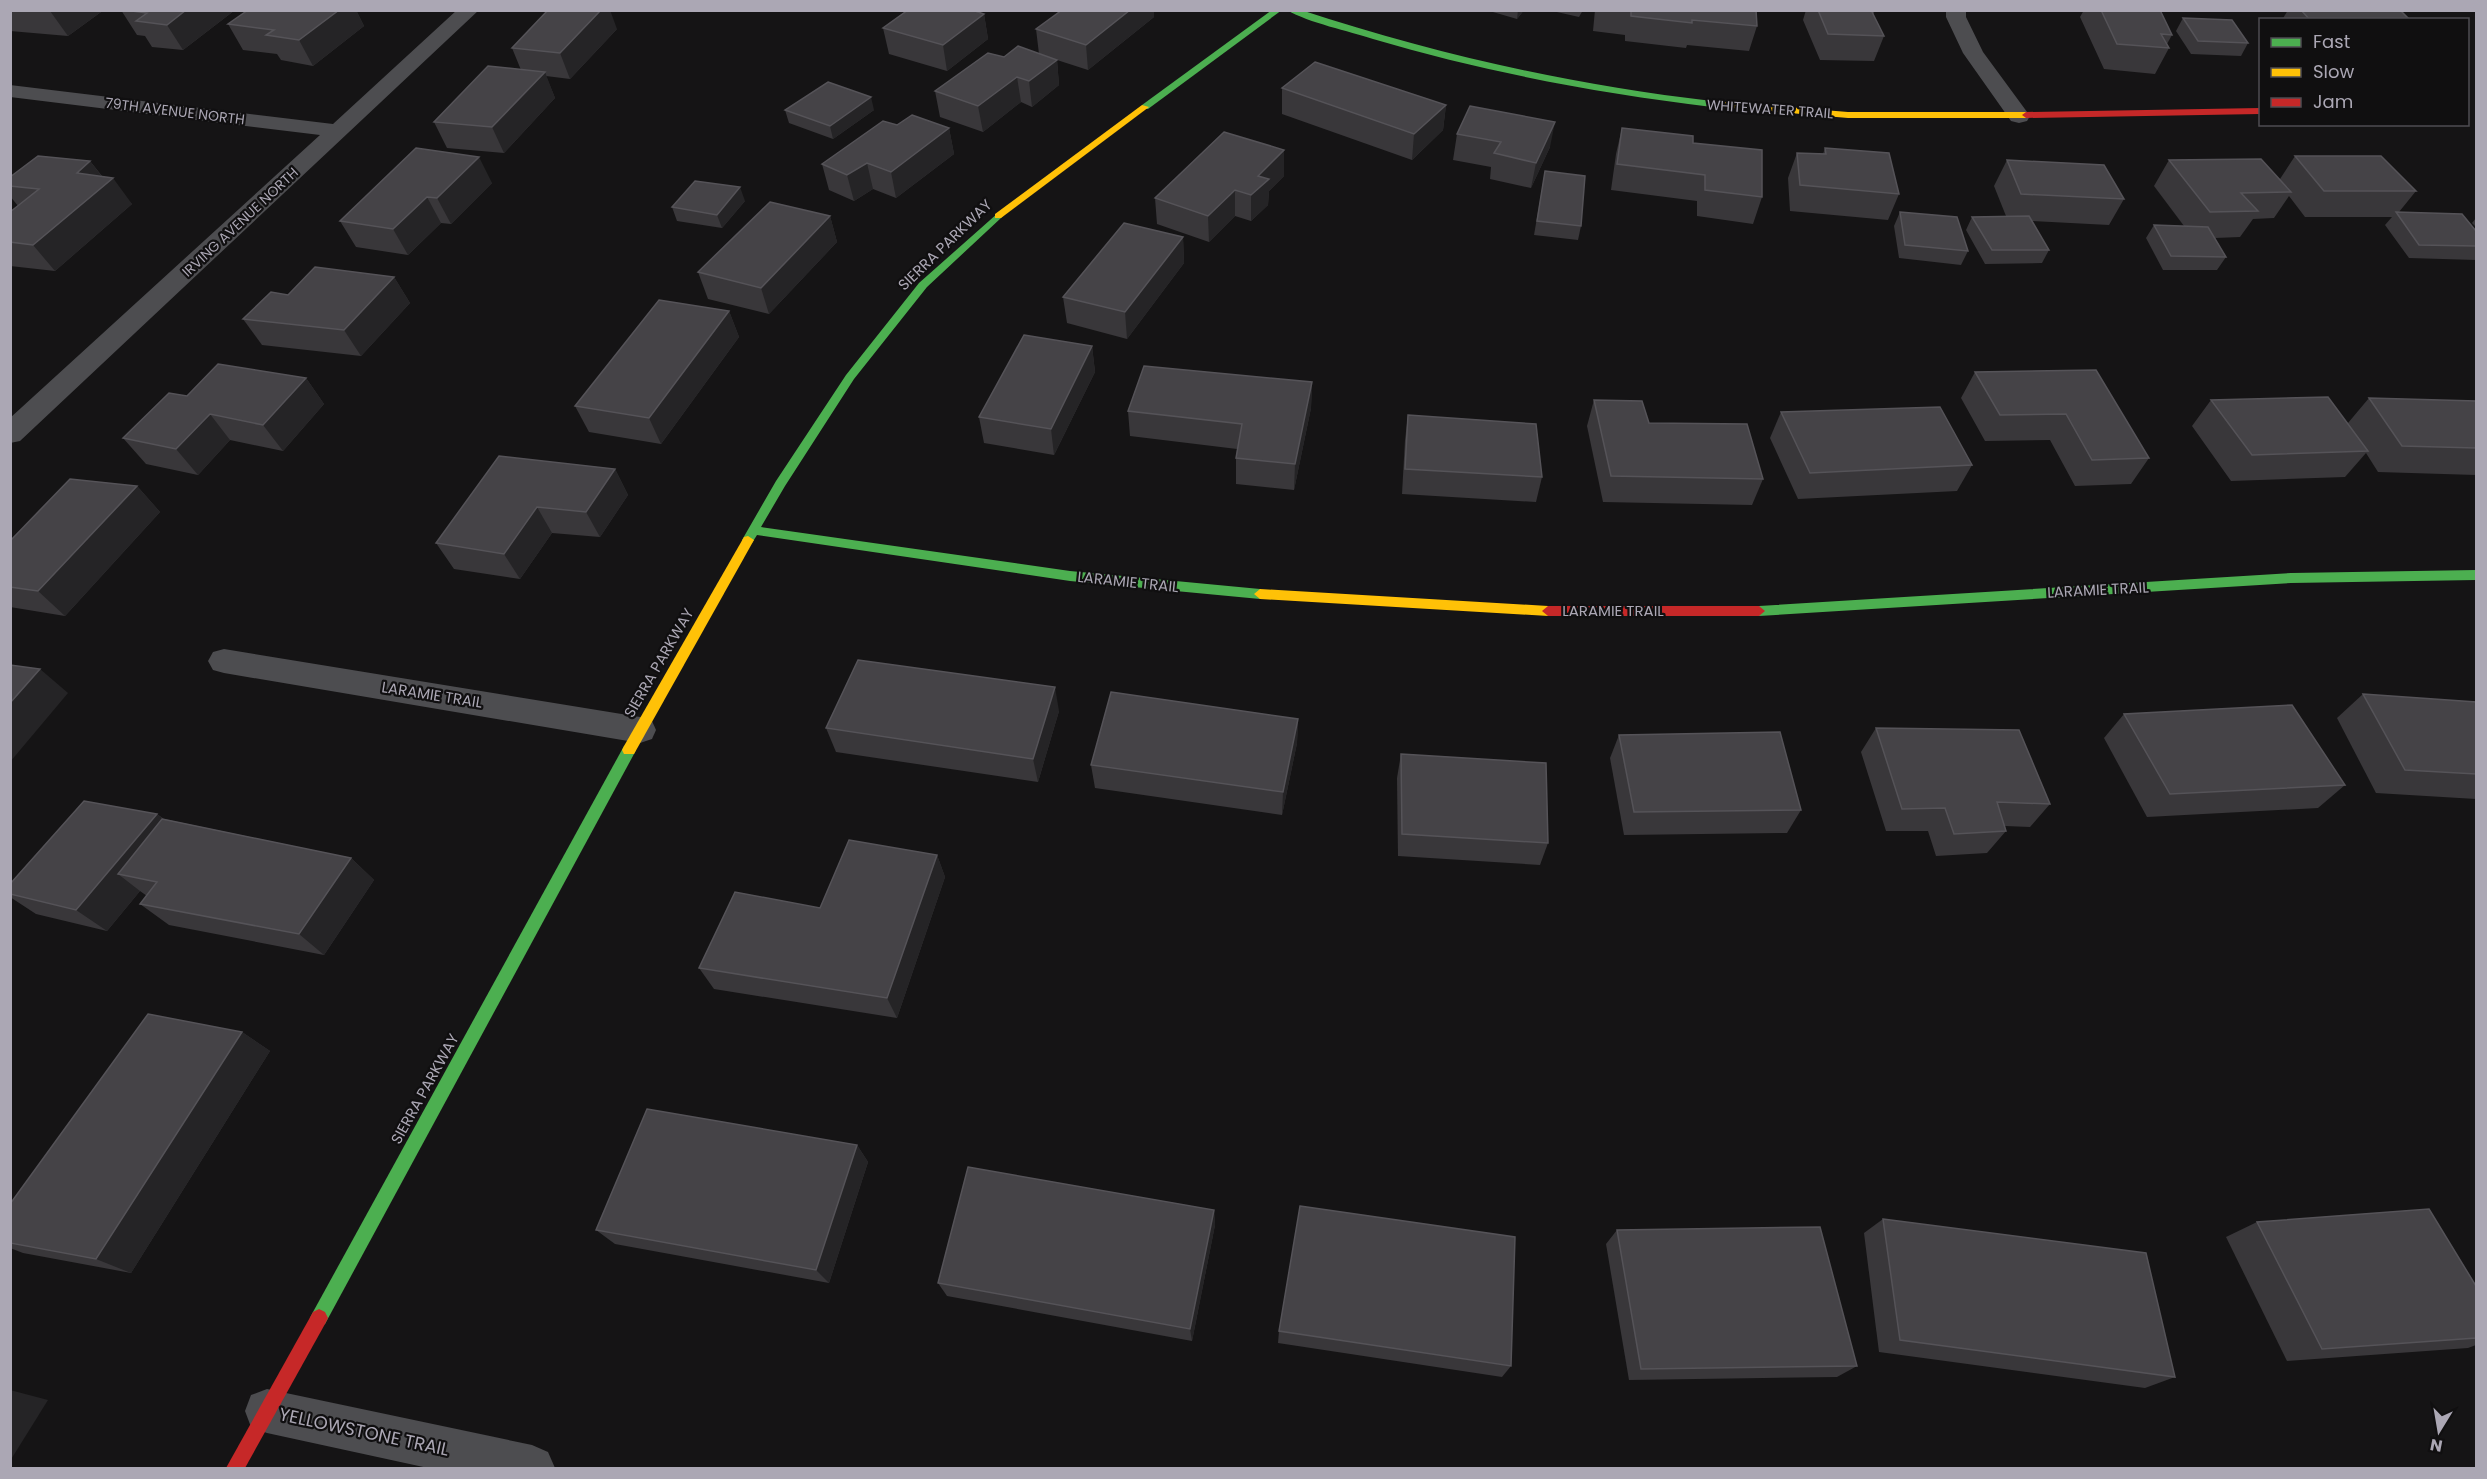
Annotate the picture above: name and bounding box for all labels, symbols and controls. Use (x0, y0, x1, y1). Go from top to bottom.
legend (2259, 18, 2469, 126)
text: Fast (2313, 29, 2350, 54)
text: Slow (2313, 59, 2355, 84)
text: Jam (2313, 89, 2353, 114)
street label: 79TH AVENUE NORTH (104, 93, 246, 129)
street label: WHITEWATER TRAIL (1706, 95, 1834, 123)
street label: IRVING AVENUE NORTH (178, 163, 302, 281)
street label: SIERRA PARKWAY (893, 194, 996, 295)
street label: LARAMIE TRAIL (1076, 566, 1180, 597)
street label: LARAMIE TRAIL (2047, 576, 2150, 603)
street label: LARAMIE TRAIL (1562, 600, 1664, 621)
street label: SIERRA PARKWAY (619, 604, 699, 721)
street label: LARAMIE TRAIL (380, 676, 484, 713)
street label: SIERRA PARKWAY (386, 1030, 464, 1148)
street label: YELLOWSTONE TRAIL (277, 1401, 452, 1462)
north arrow (2409, 1401, 2469, 1461)
text: N (2428, 1433, 2444, 1458)

